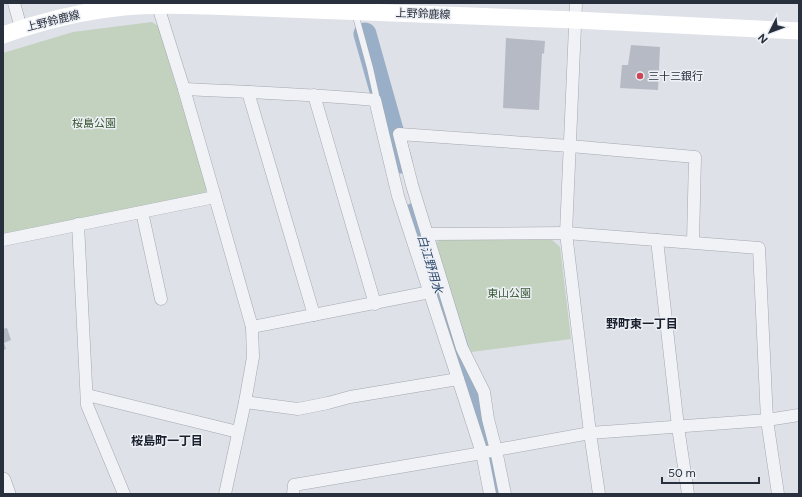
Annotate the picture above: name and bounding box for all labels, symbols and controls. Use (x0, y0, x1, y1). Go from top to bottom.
street label: 上野鈴鹿線 (395, 7, 451, 21)
street label: 上野鈴鹿線 (25, 8, 81, 34)
north arrow (750, 12, 790, 52)
text: N (755, 31, 771, 46)
place label: 三十三銀行 (648, 70, 703, 83)
marker: 三十三銀行 (635, 71, 645, 81)
park label: 桜島公園 (72, 117, 116, 130)
water label: 白江野用水 (415, 233, 446, 297)
park label: 東山公園 (487, 287, 531, 300)
district label: 野町東一丁目 (606, 317, 678, 331)
district label: 桜島町一丁目 (131, 434, 203, 448)
scale bar (662, 459, 759, 485)
text: 50 m (668, 466, 696, 480)

